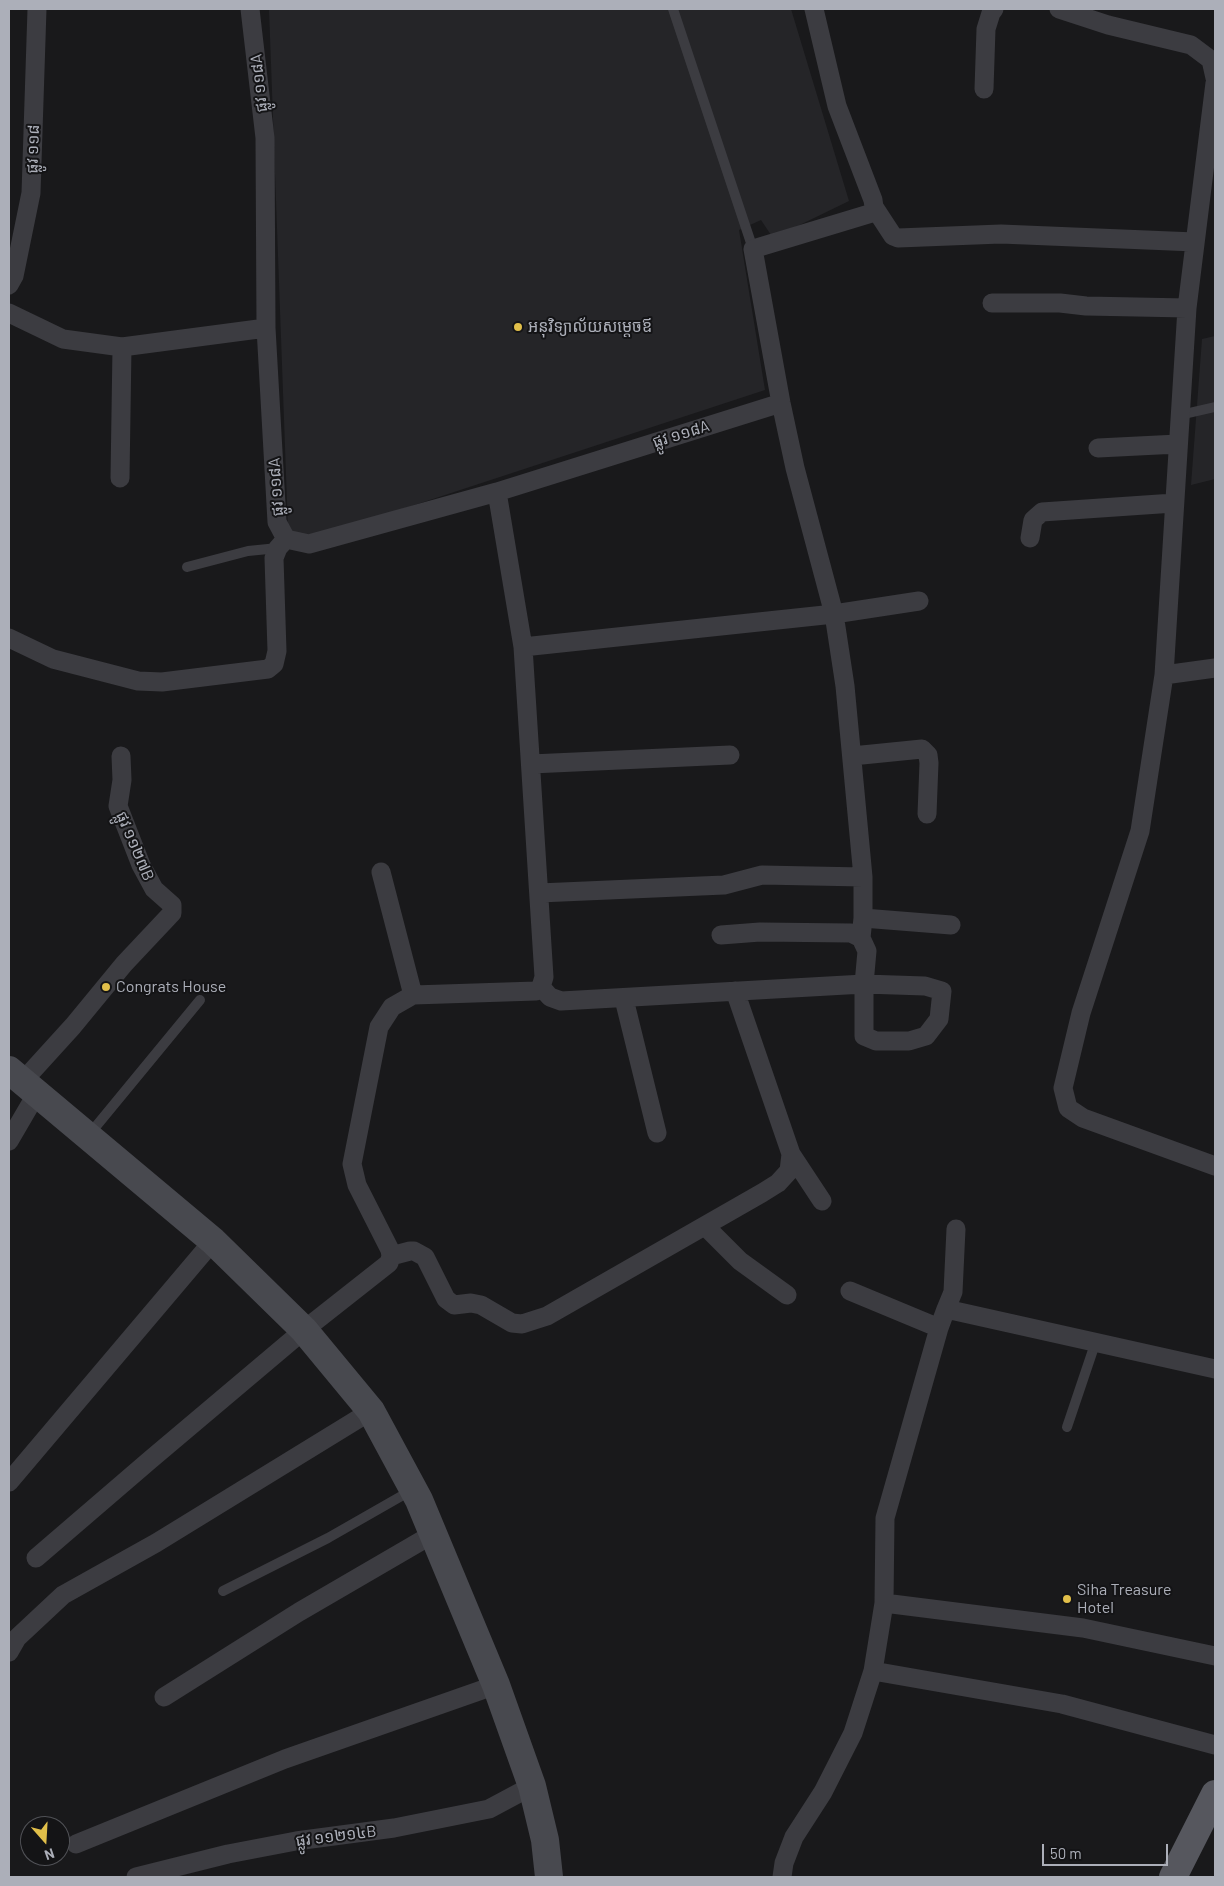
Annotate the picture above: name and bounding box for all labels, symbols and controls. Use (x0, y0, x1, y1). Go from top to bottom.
street label: ផ្លូវ ១១៨A (246, 53, 272, 113)
street label: ផ្លូវ ១១៨ (23, 124, 43, 174)
place label: អនុវិទ្យាល័យសម្តេចឪ (528, 317, 652, 337)
marker: អនុវិទ្យាល័យសម្តេចឪ (512, 321, 524, 333)
street label: ផ្លូវ ១១៨A (650, 416, 712, 452)
street label: ផ្លូវ ១១៨A (264, 457, 288, 517)
street label: ផ្លូវ ១១២៧B (112, 808, 158, 884)
place label: Congrats House (116, 977, 226, 997)
marker: Congrats House (100, 981, 112, 993)
place label: Siha Treasure Hotel (1077, 1580, 1172, 1618)
marker: Siha Treasure Hotel (1061, 1593, 1073, 1605)
north arrow (20, 1816, 70, 1866)
street label: ផ្លូវ ១១២១៤B (294, 1822, 378, 1850)
scale bar (1044, 1834, 1170, 1866)
text: 50 m (1050, 1844, 1082, 1862)
text: N (43, 1845, 57, 1864)

